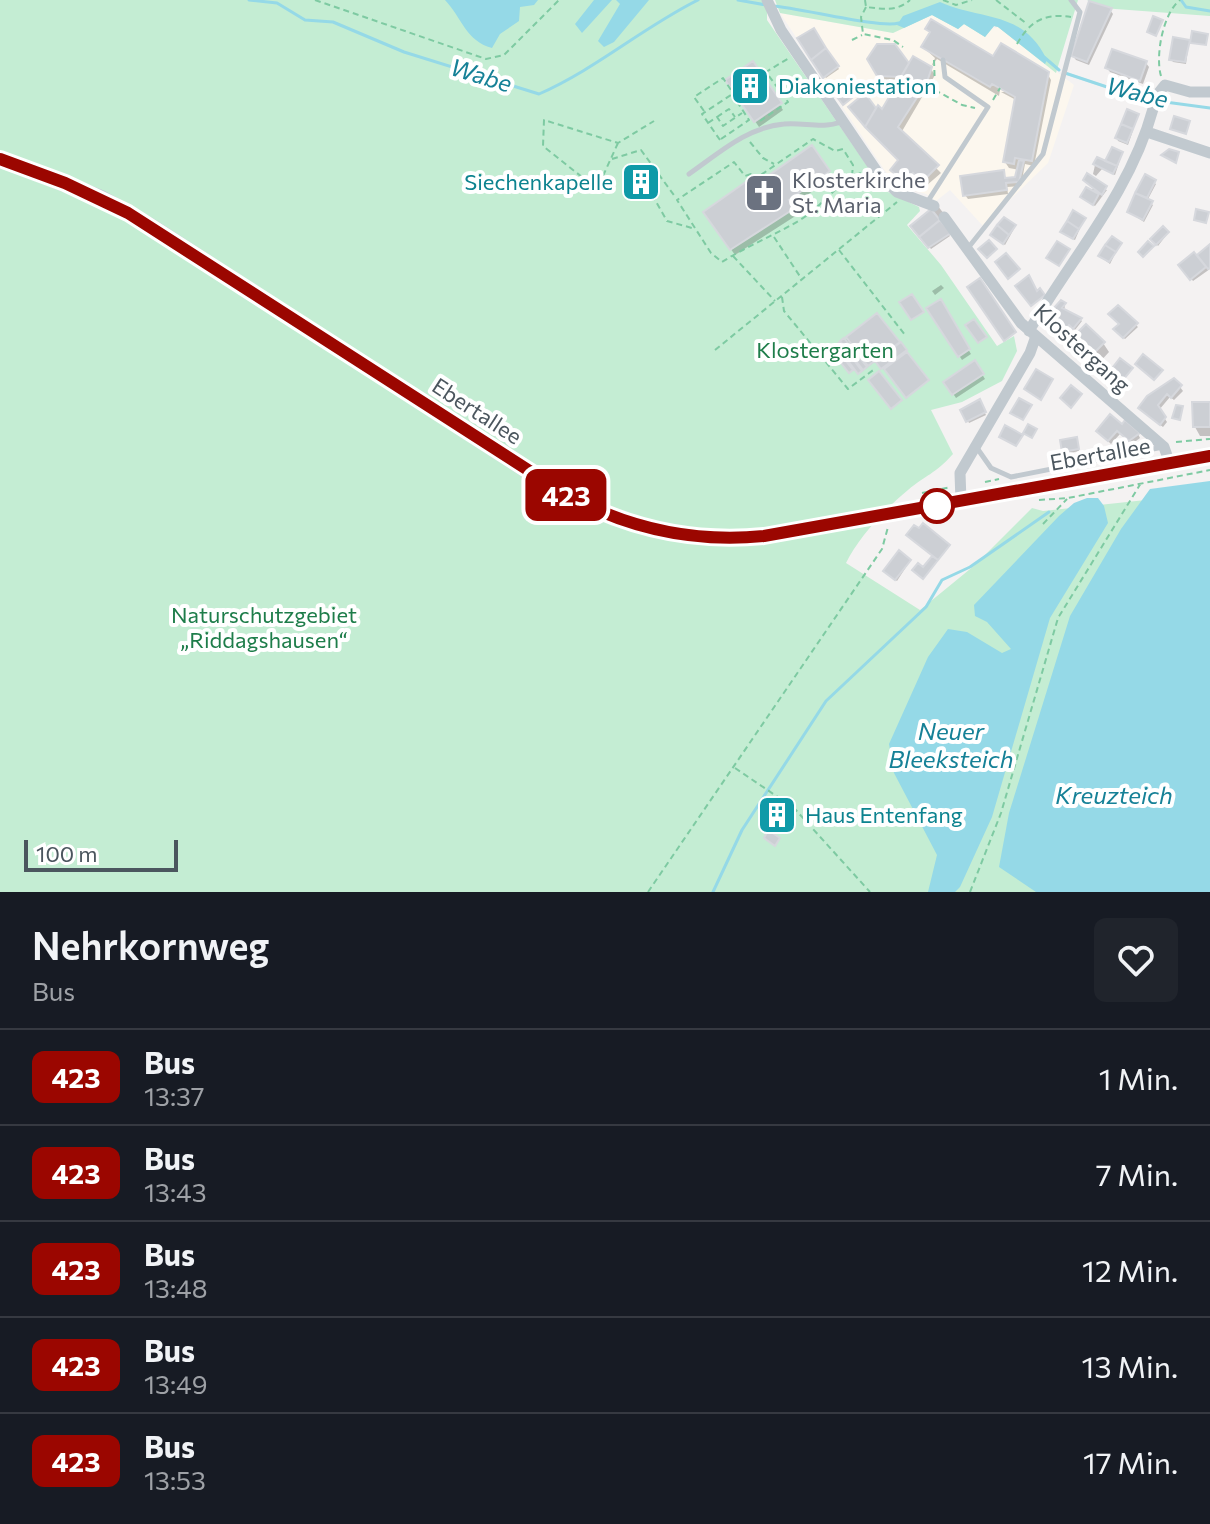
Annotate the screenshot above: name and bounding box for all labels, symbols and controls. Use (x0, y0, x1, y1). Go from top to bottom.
water label: Wabe (447, 52, 516, 98)
building icon: Diakoniestation (729, 65, 771, 107)
water label: Wabe (1103, 70, 1172, 113)
place label: Diakoniestation (778, 72, 937, 99)
building icon: Siechenkapelle (620, 161, 662, 203)
place label: Klosterkirche St. Maria (792, 166, 926, 218)
place label: Siechenkapelle (464, 168, 613, 195)
church icon: Klosterkirche St. Maria (743, 172, 785, 214)
street label: Klostergang (1029, 297, 1136, 398)
park label: Klostergarten (756, 336, 894, 363)
street label: Ebertallee (427, 372, 527, 450)
street label: Ebertallee (1048, 431, 1152, 476)
line badge: 423 (520, 469, 612, 521)
text: 423 (541, 478, 591, 512)
unlabelled marker (920, 489, 954, 523)
park label: Naturschutzgebiet „Riddagshausen“ (171, 601, 357, 653)
water label: Neuer Bleeksteich (889, 716, 1013, 773)
water label: Kreuzteich (1055, 780, 1173, 809)
building icon: Haus Entenfang (756, 794, 798, 836)
place label: Haus Entenfang (805, 801, 963, 828)
scale bar (24, 836, 178, 872)
text: 100 m (36, 840, 98, 867)
button: heart (1094, 918, 1178, 1002)
text: Nehrkornweg (32, 921, 269, 968)
text: Bus (32, 975, 75, 1006)
text: Bus (144, 1043, 195, 1080)
text: 1 Min. (1099, 1059, 1178, 1096)
text: 423 (51, 1060, 101, 1094)
text: 13:37 (144, 1080, 205, 1111)
text: Bus (144, 1139, 195, 1176)
text: 7 Min. (1096, 1155, 1178, 1192)
text: 423 (51, 1156, 101, 1190)
text: 13:43 (144, 1176, 207, 1207)
text: Bus (144, 1235, 195, 1272)
text: 12 Min. (1082, 1251, 1178, 1288)
text: 423 (51, 1252, 101, 1286)
text: 13:48 (144, 1272, 207, 1303)
text: Bus (144, 1331, 195, 1368)
text: 13 Min. (1082, 1347, 1178, 1384)
text: 423 (51, 1348, 101, 1382)
text: 13:49 (144, 1368, 207, 1399)
text: Bus (144, 1427, 195, 1464)
text: 17 Min. (1083, 1443, 1178, 1480)
text: 423 (51, 1444, 101, 1478)
text: 13:53 (144, 1464, 206, 1495)

